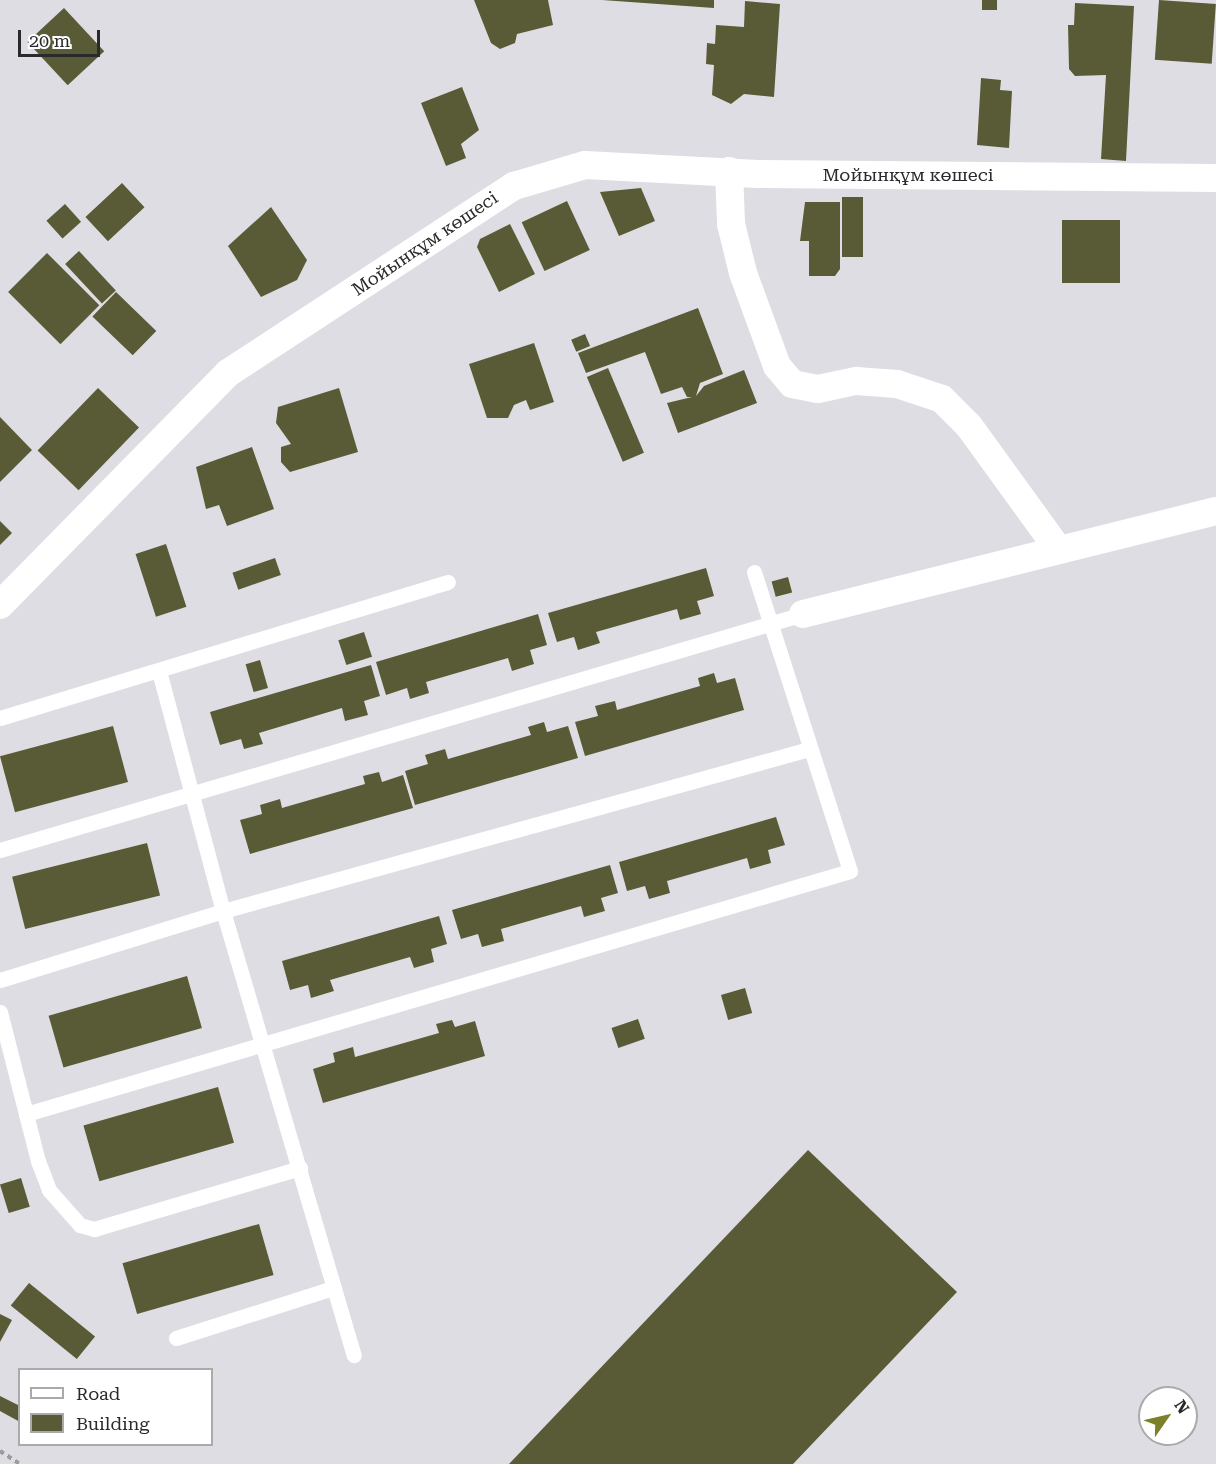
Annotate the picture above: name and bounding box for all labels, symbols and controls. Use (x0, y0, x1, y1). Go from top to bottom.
scale bar (21, 18, 104, 56)
text: 20 m (29, 30, 70, 51)
street label: Мойынқұм көшесі (822, 164, 994, 186)
street label: Мойынқұм көшесі (348, 187, 502, 301)
legend (18, 1368, 213, 1446)
text: Road (76, 1383, 120, 1404)
north arrow (1138, 1386, 1198, 1446)
text: N (1170, 1396, 1193, 1417)
text: Building (76, 1413, 150, 1434)

